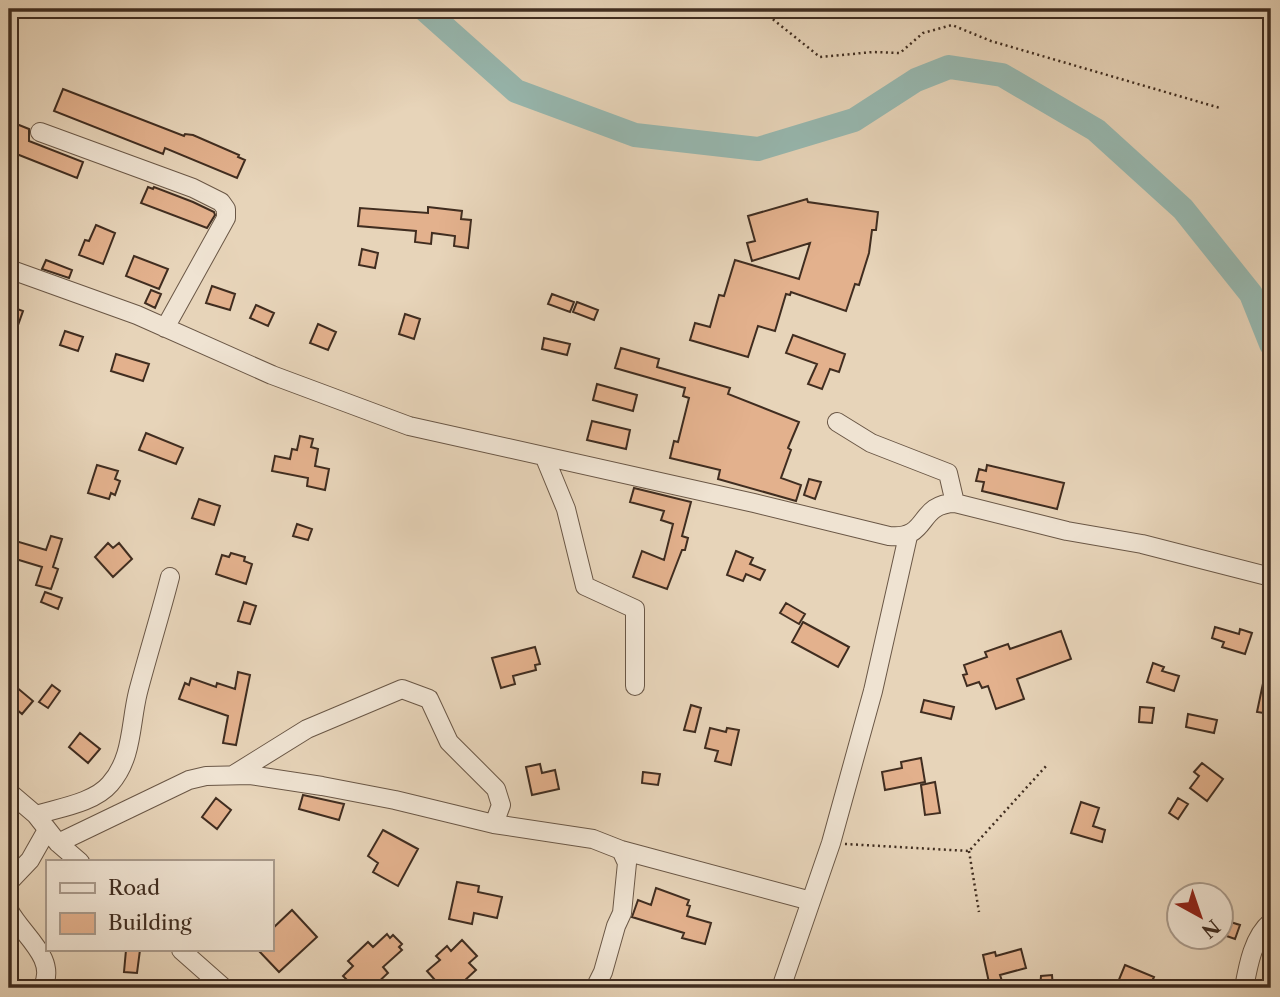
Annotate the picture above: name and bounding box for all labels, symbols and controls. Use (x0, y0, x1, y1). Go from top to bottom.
legend (46, 860, 273, 951)
text: Road (108, 875, 160, 900)
north arrow (1164, 881, 1234, 951)
text: Building (108, 910, 193, 935)
text: N (1197, 915, 1224, 943)

